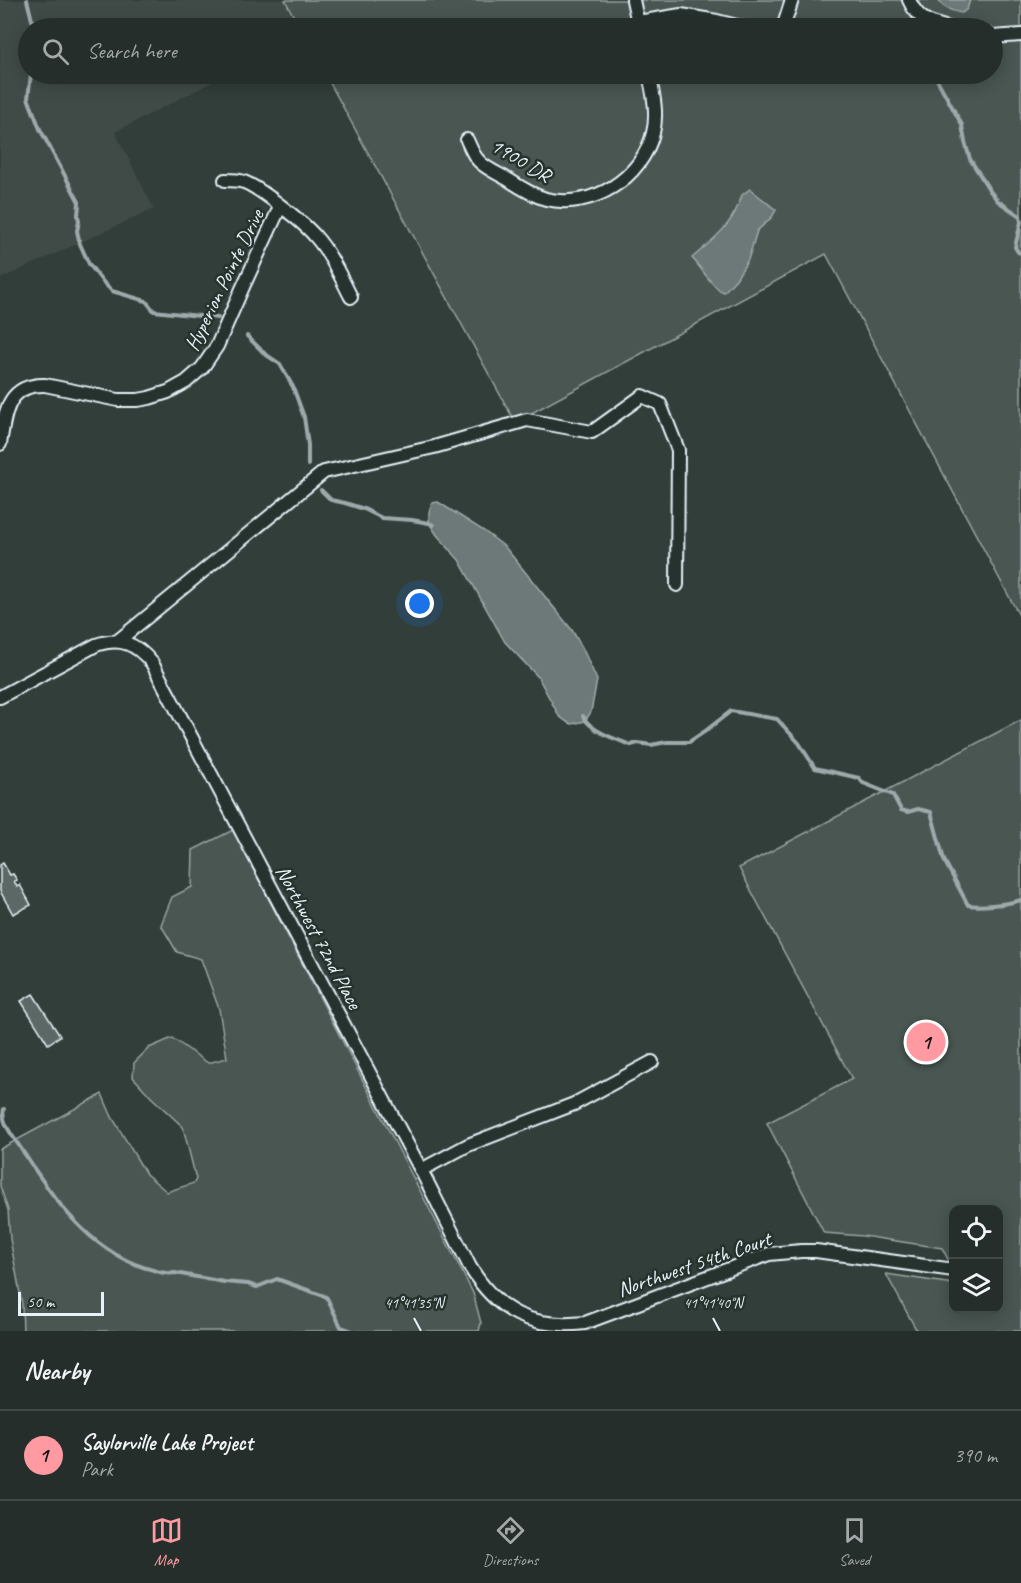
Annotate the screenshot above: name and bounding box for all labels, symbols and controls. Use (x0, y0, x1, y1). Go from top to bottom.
search box (18, 18, 1003, 84)
icon: search (39, 35, 72, 68)
text: Search here (87, 37, 177, 65)
street label: 1900 DR (486, 132, 558, 189)
street label: Hyperion Pointe Drive (179, 204, 270, 355)
your location (405, 589, 434, 618)
street label: Northwest 72nd Place (270, 861, 368, 1014)
pin: 1 (906, 1020, 946, 1064)
map controls (949, 1205, 1003, 1313)
button: locate (949, 1205, 1003, 1259)
street label: Northwest 54th Court (614, 1225, 776, 1302)
button: layers (949, 1259, 1003, 1313)
scale bar (18, 1289, 104, 1316)
text: 50 m (27, 1292, 54, 1312)
text: 41°41'35"N (384, 1294, 447, 1313)
text: 41°41'40"N (683, 1294, 746, 1313)
text: Nearby (24, 1354, 89, 1387)
text: Saylorville Lake Project (81, 1429, 253, 1457)
text: 1 (39, 1443, 48, 1468)
text: 390 m (954, 1443, 997, 1468)
text: Park (81, 1457, 113, 1482)
tab: Map (150, 1514, 183, 1570)
tab: Directions (483, 1514, 538, 1570)
tab: Saved (838, 1514, 871, 1570)

